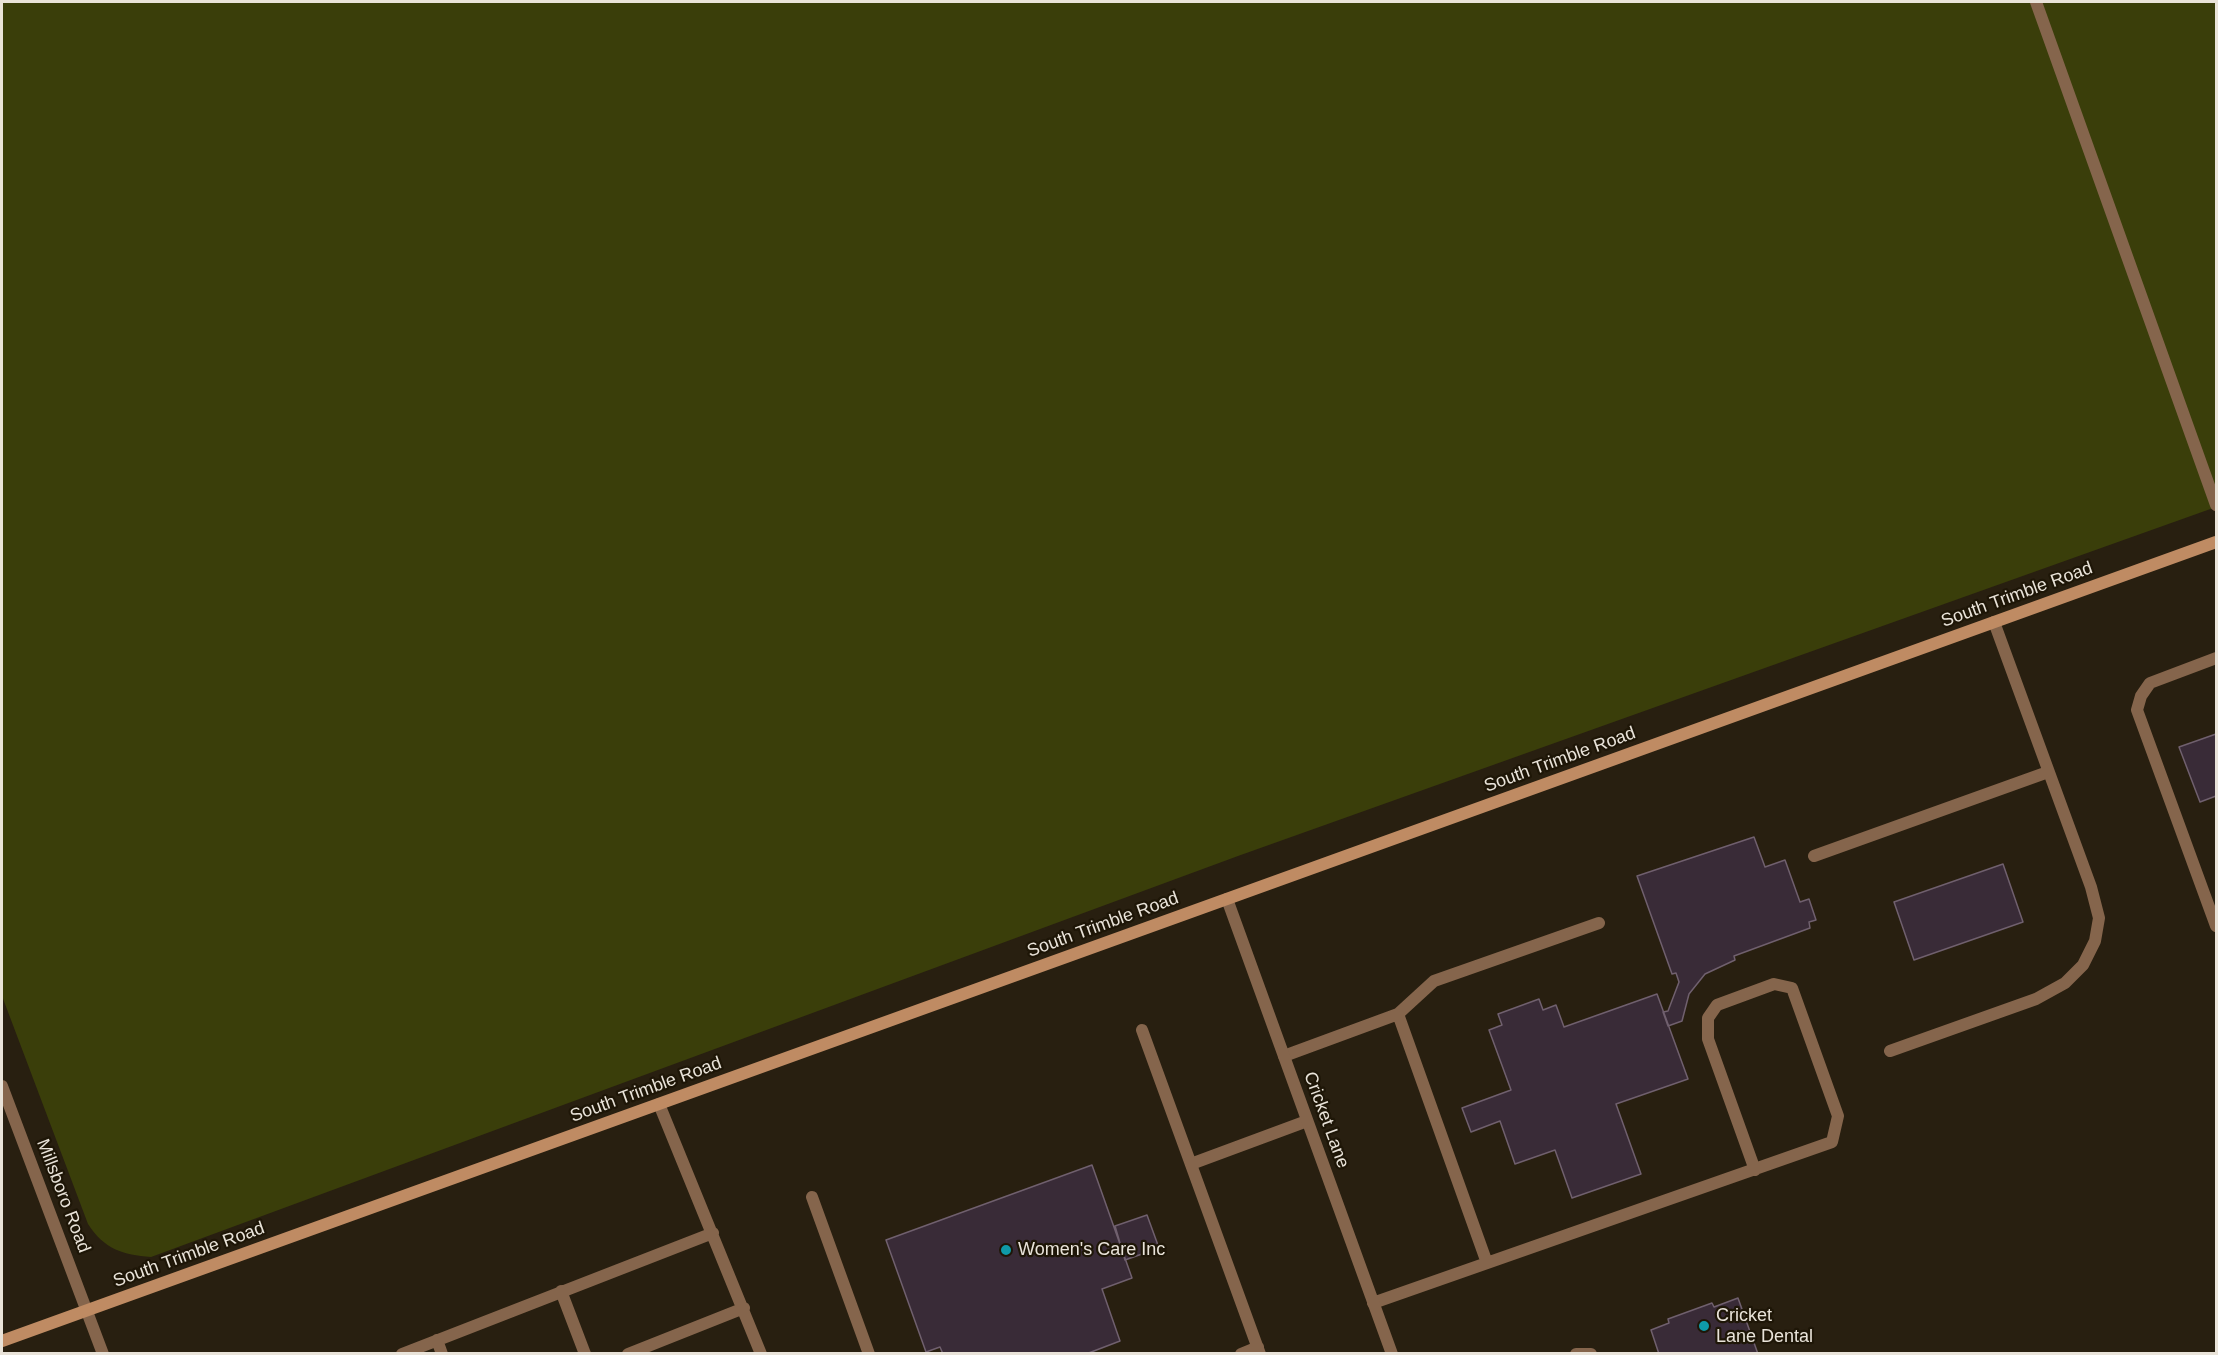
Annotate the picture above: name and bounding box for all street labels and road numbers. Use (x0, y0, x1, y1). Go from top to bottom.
street label: South Trimble Road (1938, 558, 2096, 632)
street label: South Trimble Road (1481, 723, 1639, 797)
street label: South Trimble Road (1024, 888, 1182, 962)
street label: South Trimble Road (567, 1053, 725, 1127)
street label: Cricket Lane (1299, 1069, 1353, 1171)
street label: Millsboro Road (31, 1136, 95, 1256)
street label: South Trimble Road (110, 1218, 268, 1292)

